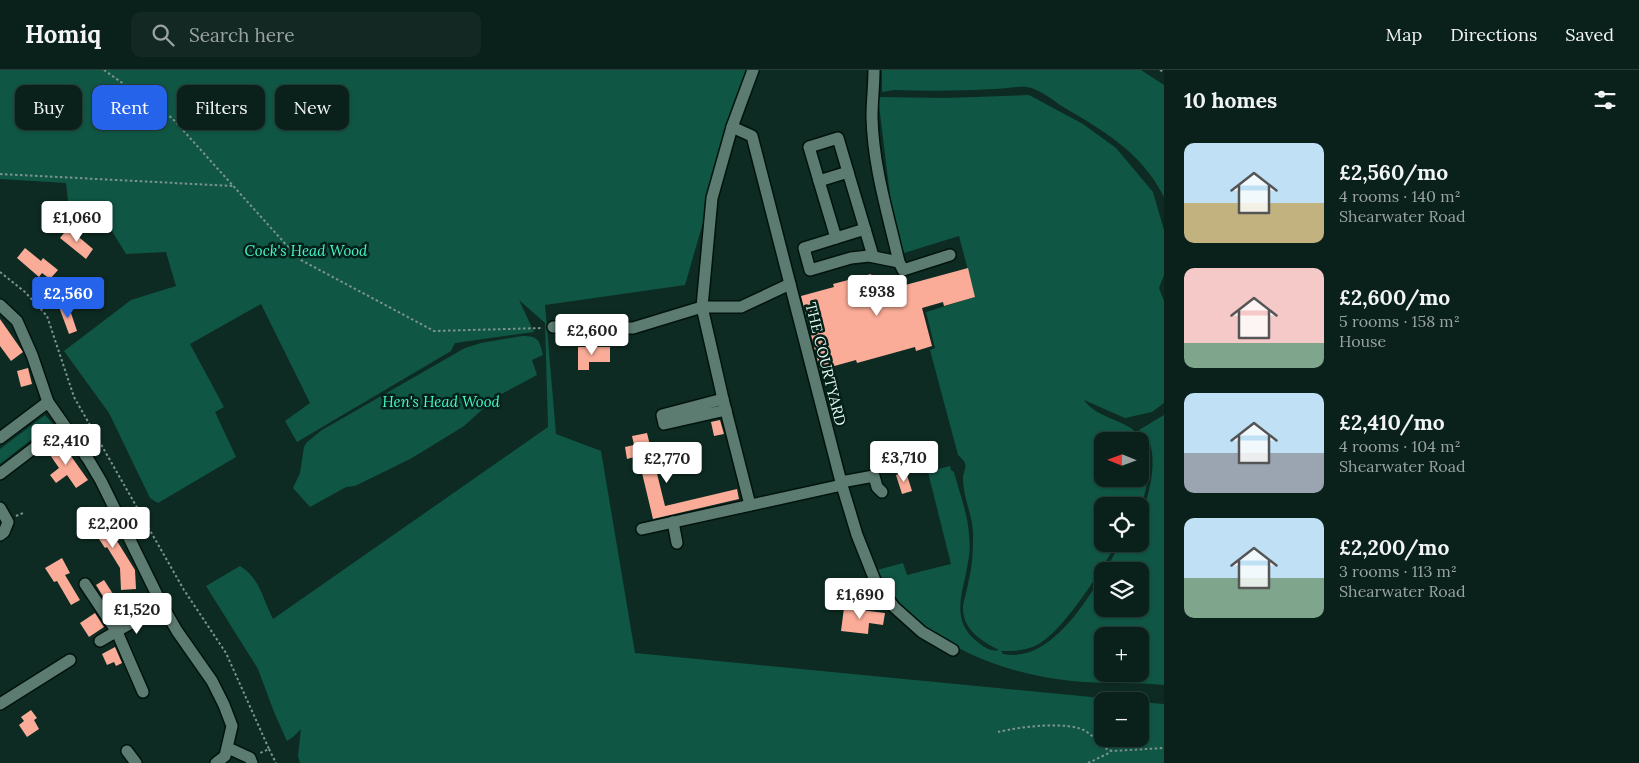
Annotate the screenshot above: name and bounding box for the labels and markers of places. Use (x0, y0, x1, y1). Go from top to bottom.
pin: £1,060 (36, 200, 118, 243)
pin: £938 (847, 274, 907, 317)
pin: £2,560 (27, 276, 109, 319)
pin: £2,600 (551, 314, 633, 356)
pin: £2,410 (25, 424, 107, 466)
pin: £3,710 (863, 440, 945, 483)
pin: £2,770 (626, 442, 708, 484)
pin: £2,200 (72, 506, 154, 549)
pin: £1,690 (819, 578, 901, 620)
pin: £1,520 (96, 592, 178, 635)

